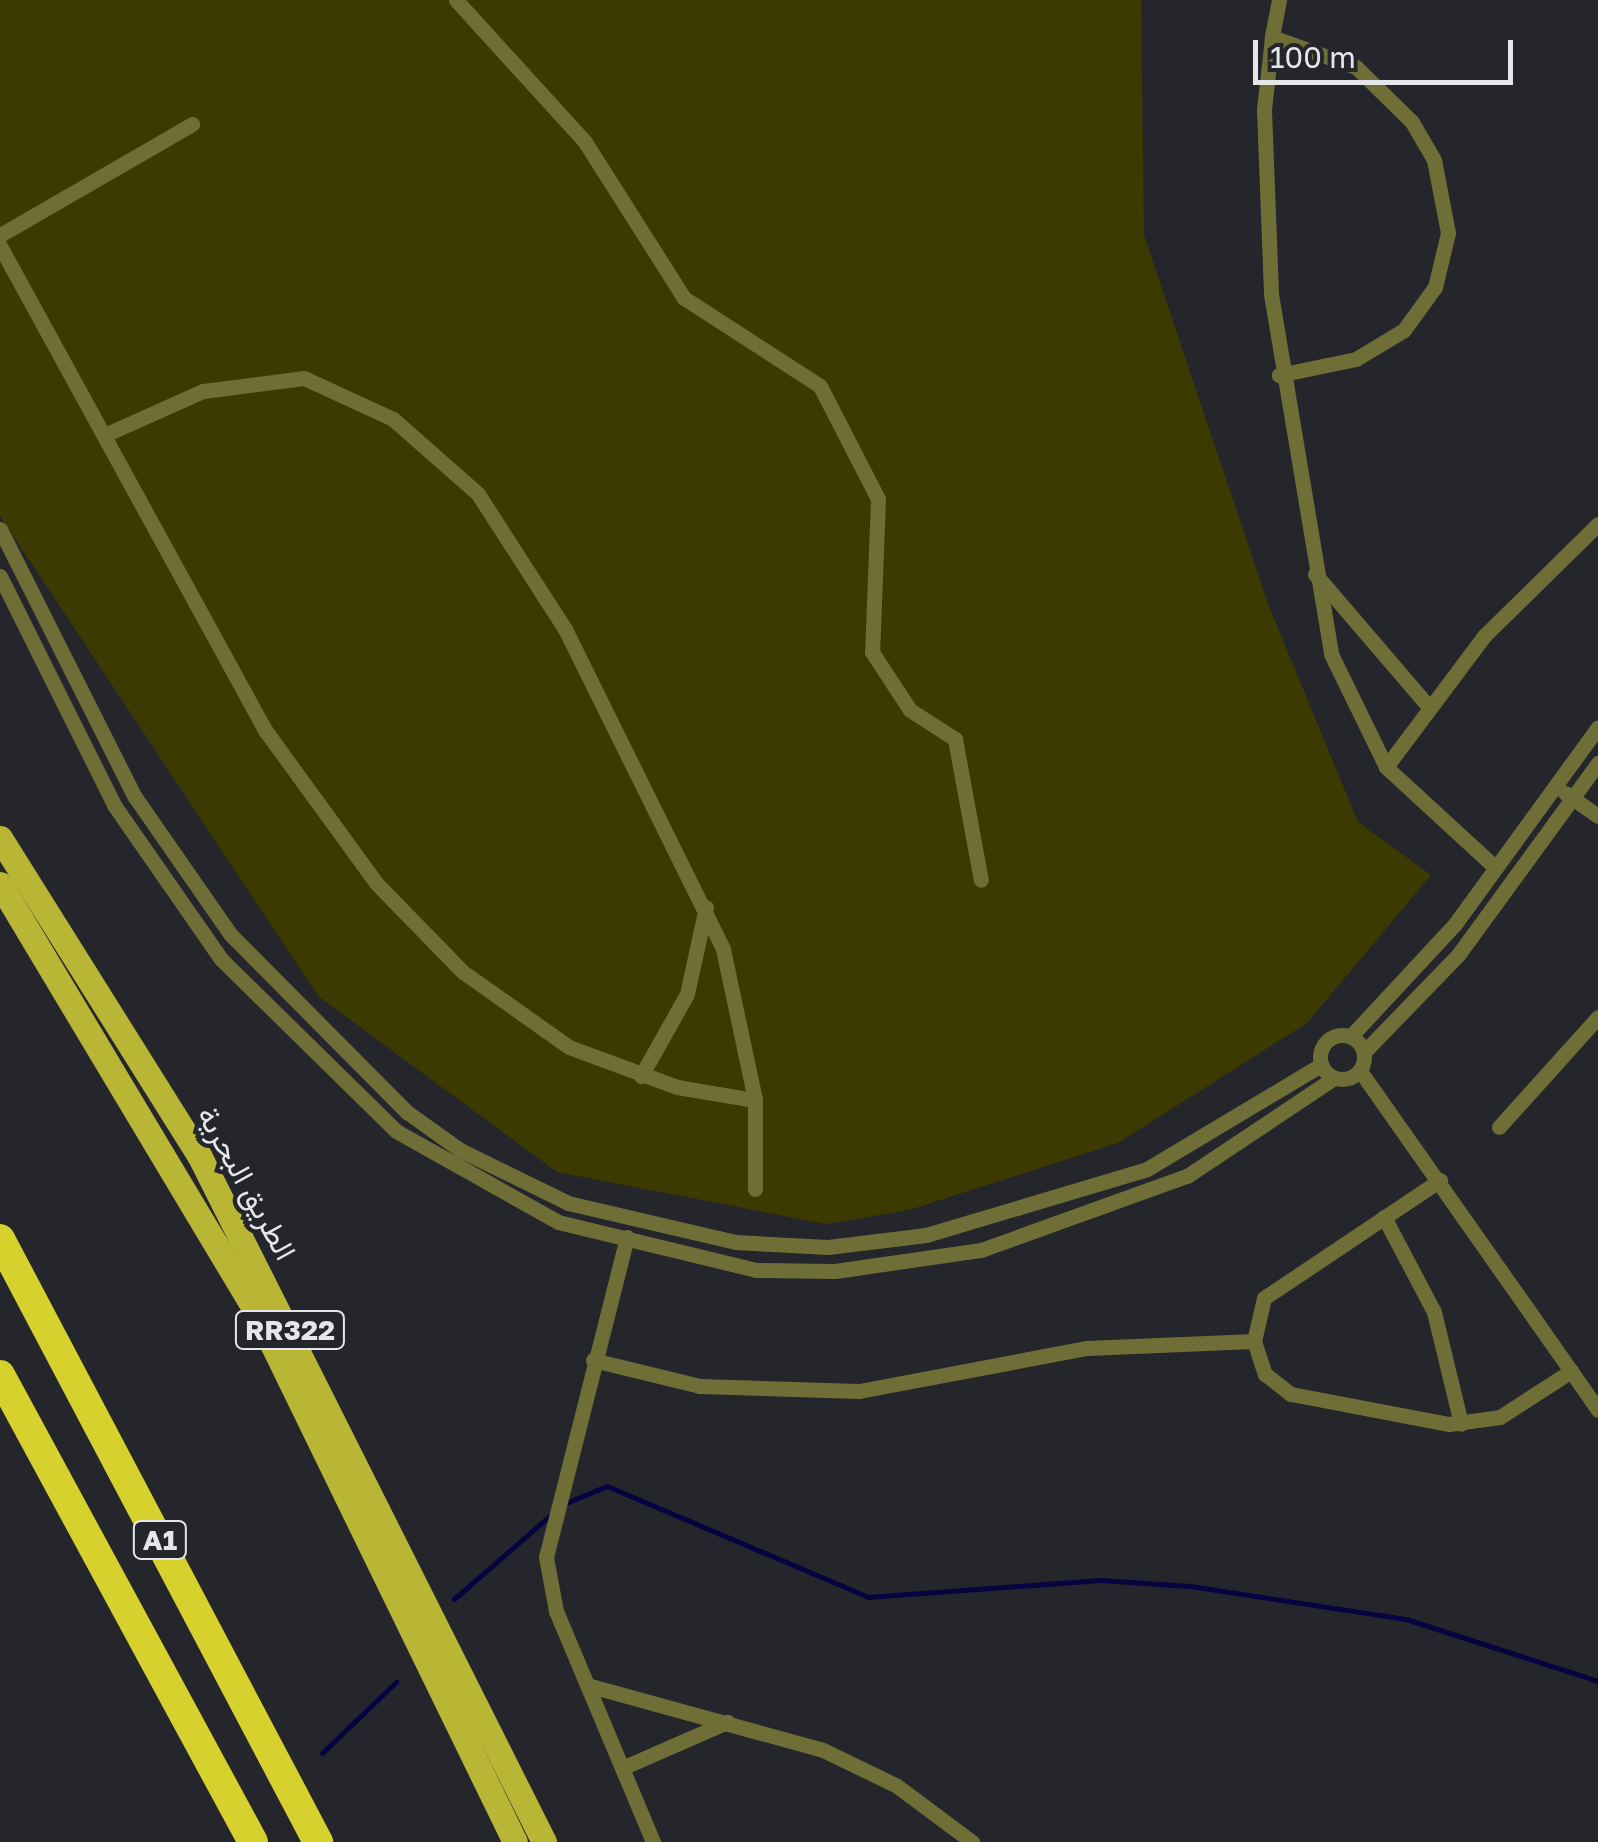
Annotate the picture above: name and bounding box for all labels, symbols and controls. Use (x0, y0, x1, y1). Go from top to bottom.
scale bar (1258, 20, 1518, 82)
text: 100 m (1270, 39, 1356, 75)
street label: الطريق البحرية (190, 1100, 304, 1266)
road number: RR322 (232, 1307, 348, 1353)
road number: A1 (132, 1517, 188, 1563)

